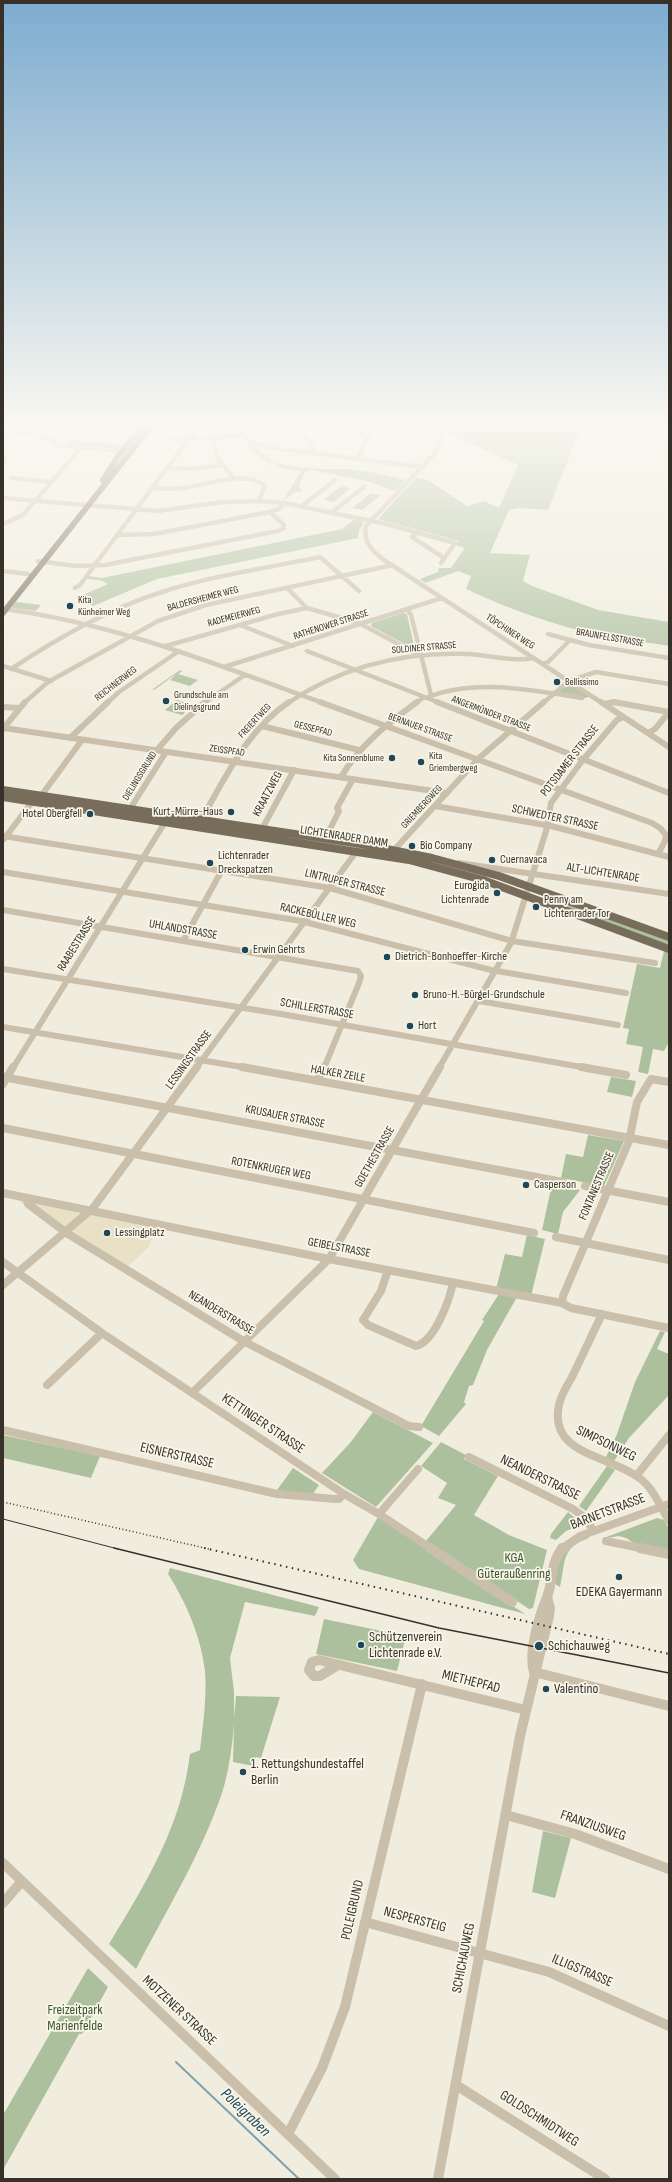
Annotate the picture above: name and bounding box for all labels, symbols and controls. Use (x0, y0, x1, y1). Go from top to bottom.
street label: BALDERSHEIMER WEG (166, 584, 240, 614)
place label: Kita Künheimer Weg (78, 594, 130, 618)
marker: Kita Künheimer Weg (65, 601, 75, 611)
street label: RADEMEIERWEG (206, 604, 262, 630)
street label: RATHENOWER STRASSE (292, 607, 370, 643)
street label: TÖPCHINER WEG (483, 612, 537, 652)
street label: BRAUNFELSSTRASSE (575, 626, 645, 650)
street label: SOLDINER STRASSE (391, 639, 457, 657)
street label: REICHNERWEG (93, 664, 139, 704)
place label: Bellissimo (565, 676, 599, 688)
marker: Bellissimo (552, 677, 562, 687)
place label: Grundschule am Dielingsgrund (174, 689, 228, 712)
street label: ANGERMÜNDER STRASSE (450, 693, 532, 735)
marker: Grundschule am Dielingsgrund (161, 696, 171, 706)
street label: FREIERTWEG (236, 701, 274, 741)
street label: BERNAUER STRASSE (386, 711, 454, 745)
street label: GESSEPFAD (293, 718, 333, 740)
street label: POTSDAMER STRASSE (538, 722, 602, 800)
street label: ZEISSPFAD (208, 743, 246, 759)
street label: DIELINGSGRUND (120, 749, 160, 803)
place label: Kita Griembergweg (429, 750, 477, 774)
place label: Kita Sonnenblume (323, 752, 384, 764)
marker: Kita Sonnenblume (387, 753, 397, 763)
marker: Kita Griembergweg (416, 757, 426, 767)
street label: KRAATZWEG (250, 769, 286, 819)
street label: GRIEMBERGWEG (399, 783, 445, 831)
street label: SCHWEDTER STRASSE (510, 802, 600, 834)
place label: Kurt-Mürre-Haus (153, 805, 223, 819)
place label: Hotel Obergfell (22, 807, 82, 821)
marker: Kurt-Mürre-Haus (226, 807, 236, 817)
marker: Hotel Obergfell (85, 809, 95, 819)
street label: LICHTENRADER DAMM (299, 823, 389, 851)
place label: Bio Company (420, 839, 472, 853)
marker: Bio Company (407, 841, 417, 851)
place label: Lichtenrader Dreckspatzen (218, 849, 273, 877)
place label: Cuernavaca (500, 853, 547, 867)
marker: Cuernavaca (487, 855, 497, 865)
marker: Lichtenrader Dreckspatzen (205, 858, 215, 868)
street label: ALT-LICHTENRADE (565, 860, 641, 886)
street label: LINTRUPER STRASSE (303, 866, 387, 900)
place label: Eurogida Lichtenrade (441, 879, 489, 907)
marker: Eurogida Lichtenrade (492, 888, 502, 898)
place label: Penny am Lichtenrader Tor (544, 893, 610, 921)
street label: RACKEBÜLLER WEG (278, 900, 358, 932)
marker: Penny am Lichtenrader Tor (531, 902, 541, 912)
street label: RAABESTRASSE (55, 914, 99, 974)
street label: UHLANDSTRASSE (148, 917, 218, 943)
place label: Erwin Gehrts (253, 943, 305, 957)
marker: Erwin Gehrts (240, 945, 250, 955)
place label: Dietrich-Bonhoeffer-Kirche (395, 950, 507, 964)
marker: Dietrich-Bonhoeffer-Kirche (382, 952, 392, 962)
place label: Bruno-H.-Bürgel-Grundschule (423, 988, 545, 1002)
marker: Bruno-H.-Bürgel-Grundschule (410, 990, 420, 1000)
street label: SCHILLERSTRASSE (279, 995, 355, 1023)
place label: Hort (418, 1019, 436, 1033)
marker: Hort (405, 1021, 415, 1031)
street label: LESSINGSTRASSE (163, 1028, 215, 1092)
street label: HALKER ZEILE (310, 1062, 366, 1086)
street label: KRUSAUER STRASSE (244, 1102, 326, 1132)
street label: GOETHESTRASSE (352, 1124, 398, 1190)
street label: FONTANESTRASSE (576, 1150, 618, 1222)
street label: ROTENKRUGER WEG (230, 1154, 312, 1184)
place label: Casperson (534, 1178, 576, 1192)
marker: Casperson (521, 1180, 531, 1190)
place label: Lessingplatz (115, 1226, 165, 1240)
marker: Lessingplatz (102, 1228, 112, 1238)
street label: GEIBELSTRASSE (306, 1235, 372, 1261)
street label: NEANDERSTRASSE (186, 1288, 256, 1338)
street label: KETTINGER STRASSE (218, 1390, 308, 1458)
street label: SIMPSONWEG (573, 1422, 639, 1466)
street label: EISNERSTRASSE (138, 1439, 216, 1473)
street label: NEANDERSTRASSE (497, 1451, 583, 1505)
street label: BARNETSTRASSE (568, 1490, 648, 1534)
park label: KGA Güteraußenring (477, 1550, 551, 1582)
marker: EDEKA Gayermann (614, 1572, 624, 1582)
place label: EDEKA Gayermann (576, 1584, 662, 1600)
place label: Schützenverein Lichtenrade e.V. (369, 1629, 442, 1662)
place label: Schichauweg (548, 1638, 610, 1654)
marker: Schützenverein Lichtenrade e.V. (356, 1640, 366, 1650)
marker: Schichauweg (533, 1640, 545, 1652)
street label: MIETHEPFAD (440, 1667, 502, 1697)
place label: Valentino (554, 1681, 598, 1697)
marker: Valentino (541, 1684, 551, 1694)
place label: 1. Rettungshundestaffel Berlin (251, 1756, 364, 1788)
marker: 1. Rettungshundestaffel Berlin (238, 1767, 248, 1777)
street label: FRANZIUSWEG (558, 1807, 628, 1845)
street label: POLEIGRUND (338, 1878, 368, 1942)
street label: NESPERSTEIG (382, 1904, 448, 1936)
street label: SCHICHAUWEG (449, 1921, 479, 1995)
street label: ILLIGSTRASSE (549, 1951, 615, 1991)
street label: MOTZENER STRASSE (138, 1972, 220, 2050)
park label: Freizeitpark Marienfelde (47, 2002, 103, 2034)
water label: Poleigraben (216, 2085, 274, 2141)
street label: GOLDSCHMIDTWEG (496, 2087, 582, 2151)

